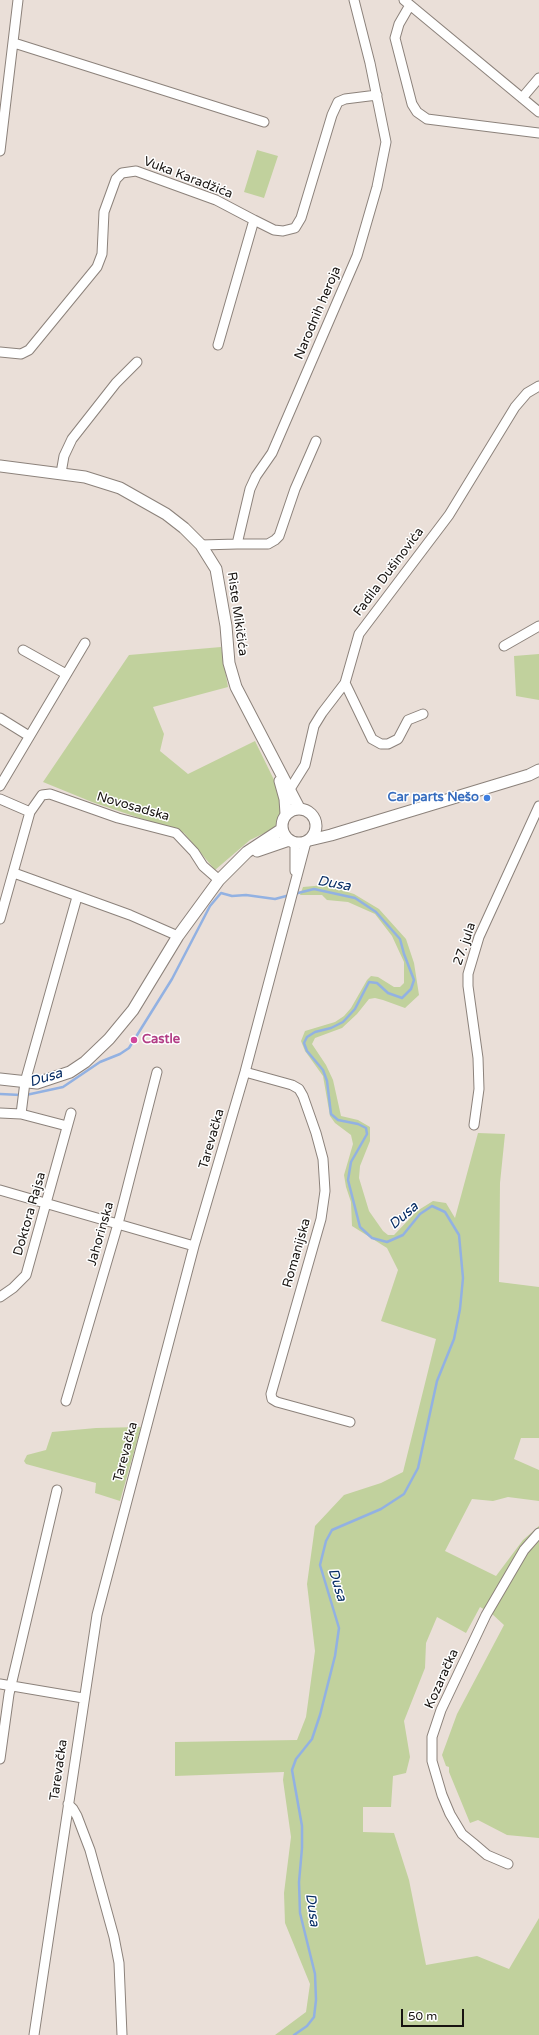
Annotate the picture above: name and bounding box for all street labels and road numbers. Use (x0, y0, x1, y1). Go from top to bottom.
street label: Vuka Karadžića (141, 154, 235, 202)
street label: Narodnih heroja (291, 264, 345, 362)
street label: Fadila Dušinovića (351, 525, 427, 619)
street label: Riste Mikičića (223, 571, 251, 657)
street label: Novosadska (95, 789, 171, 825)
street label: 27. jula (450, 921, 480, 967)
street label: Tarevačka (196, 1107, 228, 1171)
street label: Doktora Rajsa (11, 1170, 49, 1258)
street label: Jahorinska (84, 1200, 118, 1268)
street label: Romanijska (280, 1217, 314, 1289)
street label: Tarevačka (110, 1420, 142, 1484)
street label: Kozaračka (422, 1647, 462, 1711)
street label: Tarevačka (47, 1738, 71, 1802)

